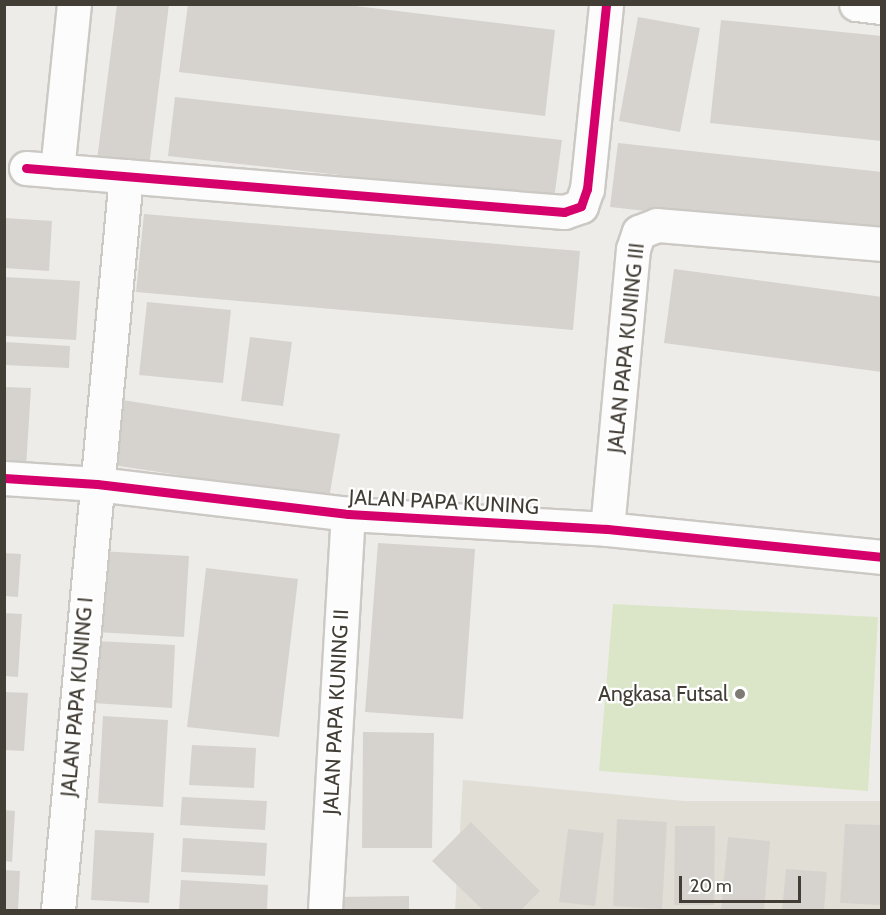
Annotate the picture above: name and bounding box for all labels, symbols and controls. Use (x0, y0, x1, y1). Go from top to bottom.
street label: JALAN PAPA KUNING III (602, 242, 650, 454)
street label: JALAN PAPA KUNING (348, 484, 540, 520)
street label: JALAN PAPA KUNING I (56, 596, 98, 798)
street label: JALAN PAPA KUNING II (318, 609, 354, 815)
place label: Angkasa Futsal (598, 681, 728, 707)
marker: Angkasa Futsal (733, 687, 747, 701)
scale bar (682, 864, 804, 902)
text: 20 m (690, 875, 732, 897)

